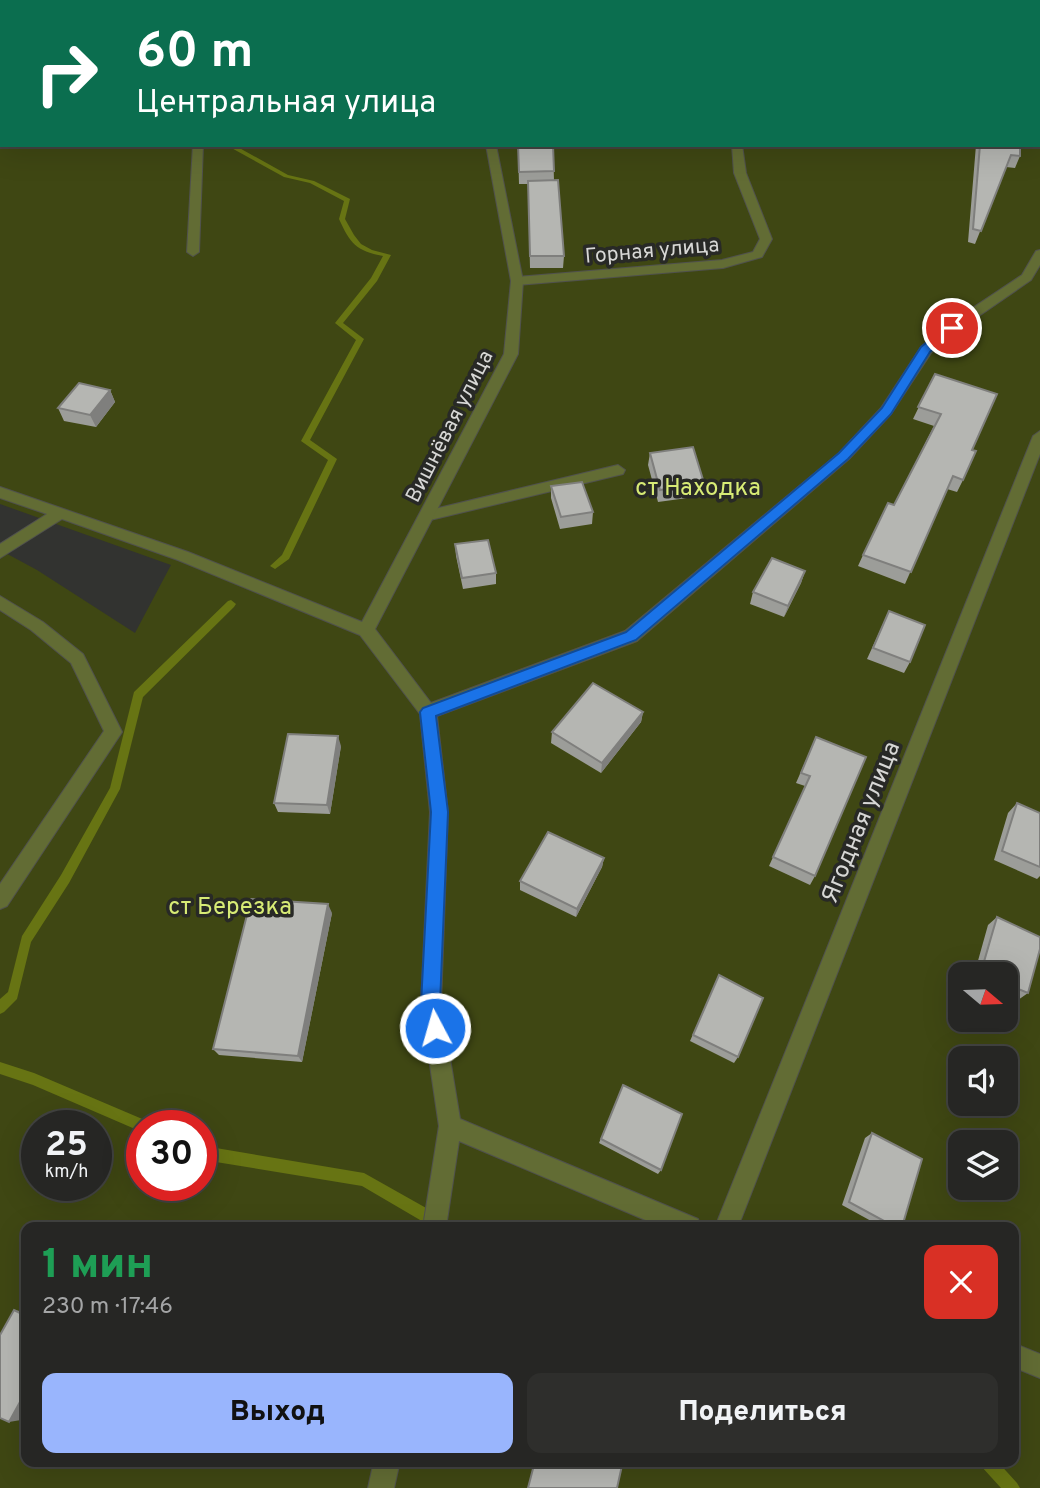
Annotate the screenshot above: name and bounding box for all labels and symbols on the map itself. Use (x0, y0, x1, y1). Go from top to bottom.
street label: Горная улица (584, 232, 720, 271)
pin (922, 298, 982, 358)
street label: Вишнёвая улица (400, 346, 500, 507)
park label: ст Находка (635, 474, 761, 504)
street label: Ягодная улица (816, 737, 908, 908)
park label: ст Березка (168, 893, 292, 923)
north arrow (948, 962, 1018, 1032)
position arrow (398, 991, 472, 1065)
speed limit sign: 30 (126, 1110, 217, 1201)

